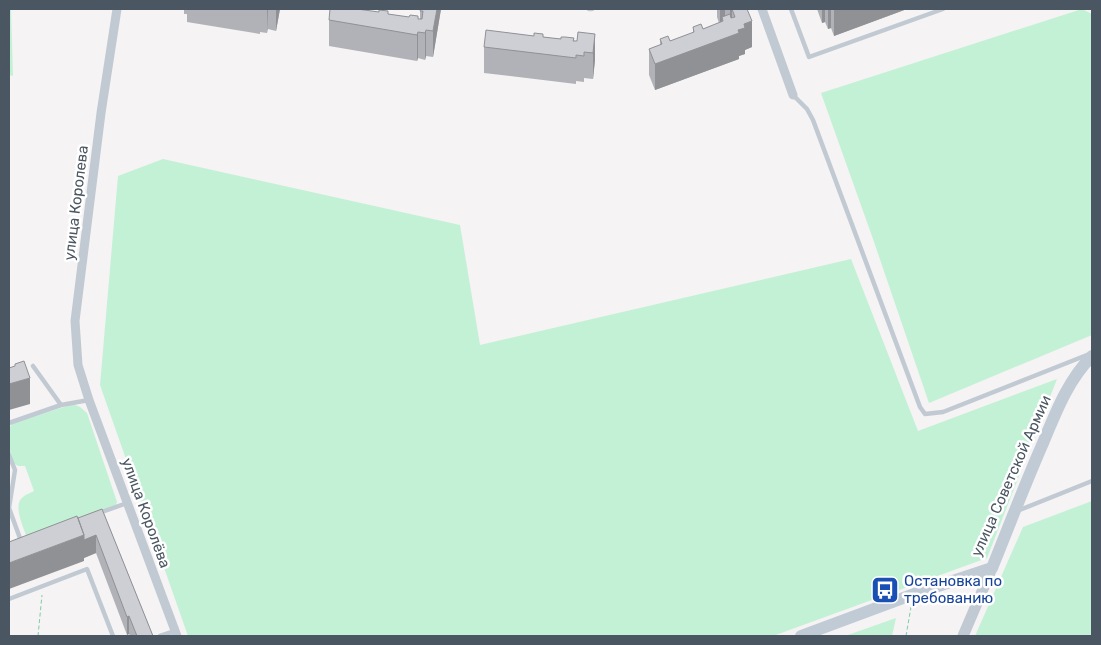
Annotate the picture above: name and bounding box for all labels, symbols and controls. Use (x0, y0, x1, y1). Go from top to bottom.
street label: улица Королева (60, 144, 92, 262)
street label: улица Советской Армии (967, 392, 1055, 560)
street label: улица Королёва (118, 456, 174, 570)
place label: Остановка по требованию (904, 572, 1002, 607)
bus stop icon: Остановка по требованию (870, 575, 900, 605)

